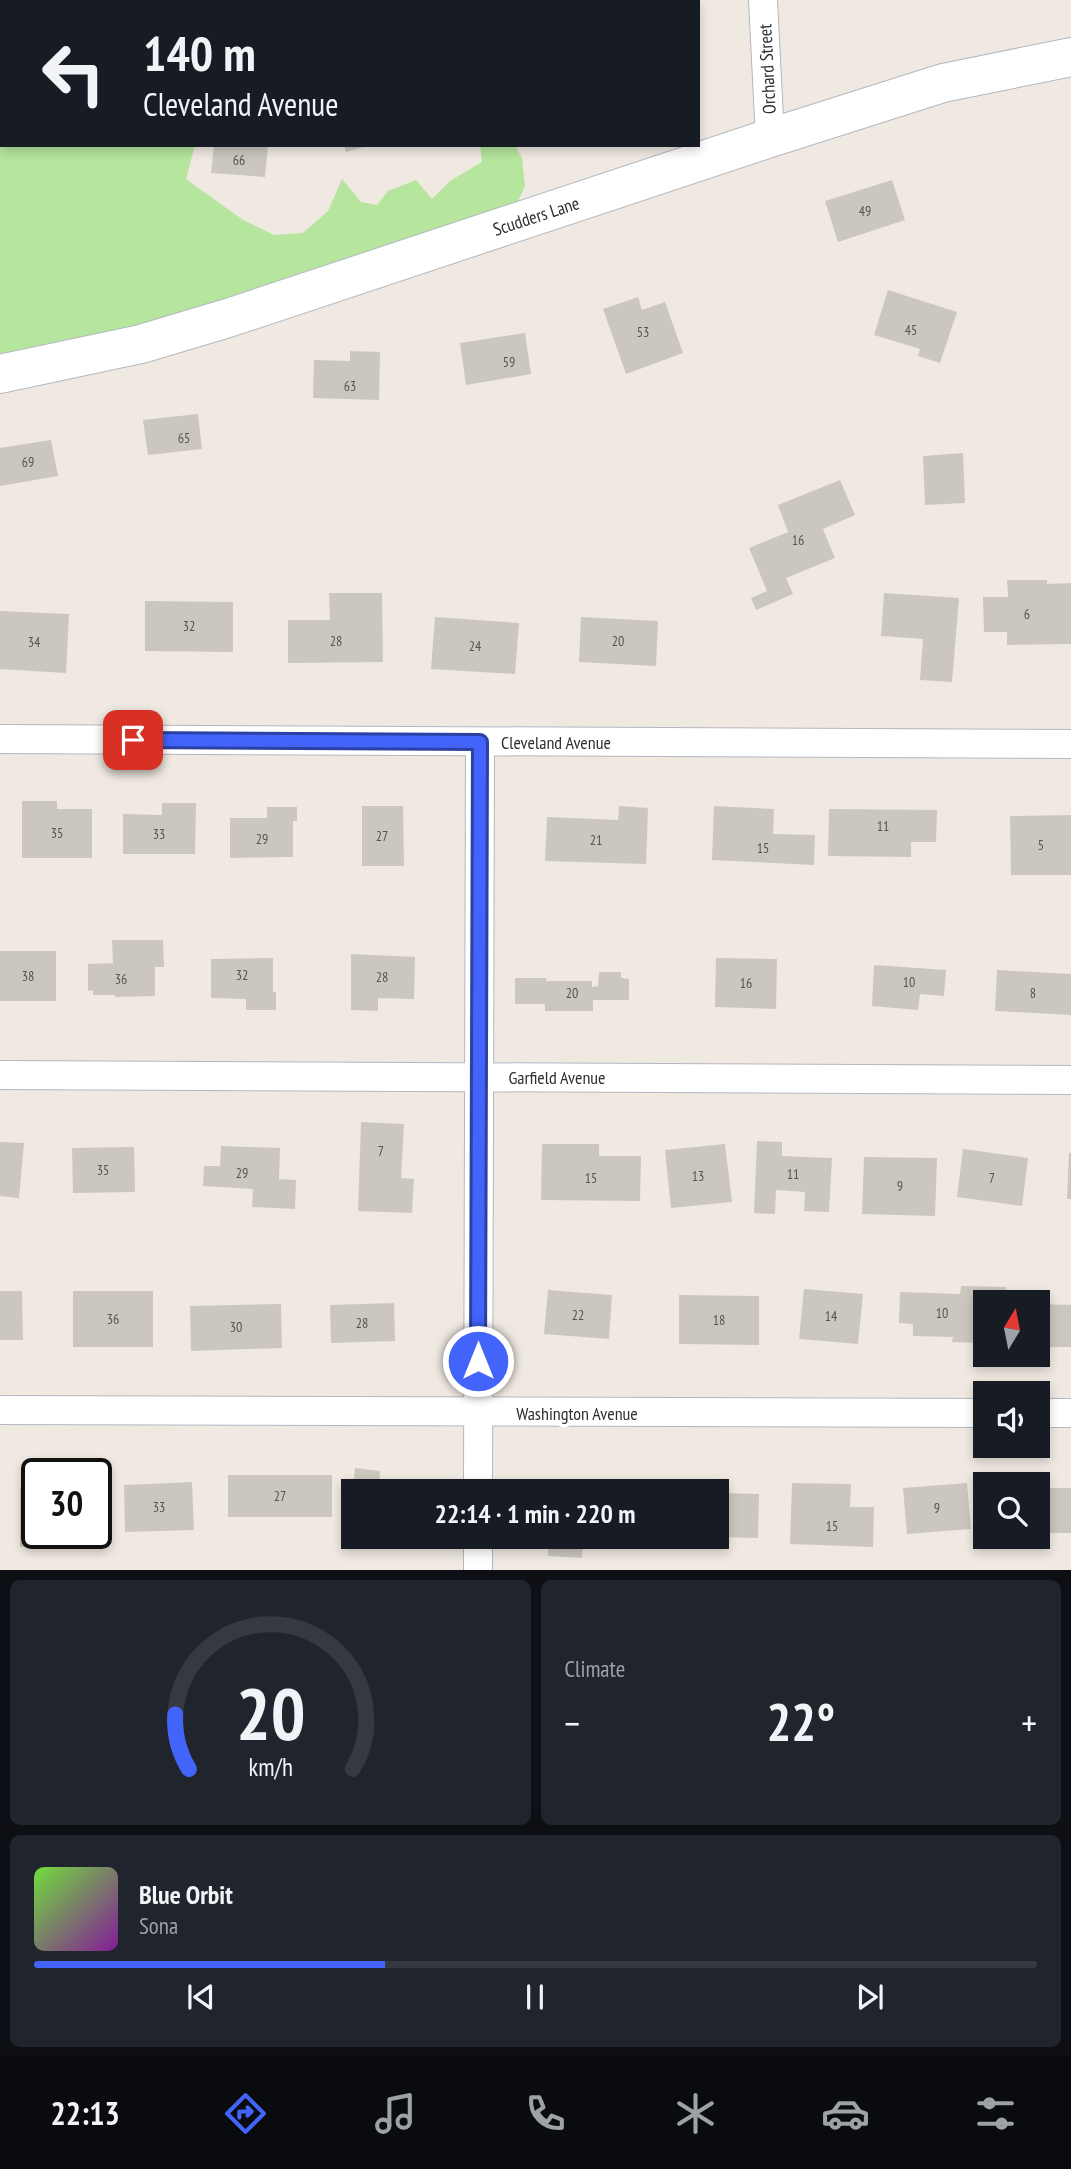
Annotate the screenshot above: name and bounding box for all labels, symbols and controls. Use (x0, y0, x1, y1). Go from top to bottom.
text: 140 m (143, 21, 256, 85)
street label: Orchard Street (753, 23, 781, 115)
icon: left (28, 28, 119, 119)
text: Cleveland Avenue (143, 83, 338, 125)
house number: 66 (233, 151, 245, 169)
street label: Scudders Lane (490, 191, 582, 241)
house number: 49 (859, 202, 871, 220)
house number: 45 (905, 321, 917, 339)
house number: 53 (637, 323, 649, 341)
house number: 59 (503, 353, 515, 371)
house number: 63 (344, 377, 356, 395)
house number: 65 (178, 429, 190, 447)
house number: 69 (22, 453, 34, 471)
house number: 16 (792, 531, 804, 549)
house number: 6 (1024, 605, 1030, 623)
house number: 32 (183, 617, 195, 635)
house number: 28 (330, 632, 342, 650)
house number: 20 (612, 632, 624, 650)
house number: 34 (28, 633, 41, 651)
house number: 24 (469, 637, 482, 655)
pin (103, 710, 163, 770)
icon: arrive (114, 721, 152, 759)
street label: Cleveland Avenue (501, 731, 611, 754)
house number: 11 (877, 817, 889, 835)
house number: 35 (51, 824, 63, 842)
house number: 33 (153, 825, 165, 843)
house number: 27 (376, 827, 388, 845)
house number: 29 (256, 830, 268, 848)
house number: 21 (590, 831, 602, 849)
house number: 5 (1038, 836, 1044, 854)
house number: 15 (757, 839, 769, 857)
house number: 32 (236, 966, 248, 984)
house number: 38 (22, 967, 34, 985)
house number: 28 (376, 968, 388, 986)
house number: 36 (115, 970, 127, 988)
house number: 10 (903, 973, 915, 991)
house number: 16 (740, 974, 752, 992)
house number: 20 (566, 984, 578, 1002)
house number: 8 (1030, 984, 1036, 1002)
street label: Garfield Avenue (508, 1066, 606, 1089)
house number: 7 (378, 1142, 384, 1160)
house number: 35 (97, 1161, 109, 1179)
house number: 29 (236, 1164, 248, 1182)
house number: 11 (787, 1165, 799, 1183)
house number: 13 (692, 1167, 704, 1185)
house number: 15 (585, 1169, 597, 1187)
house number: 7 (989, 1169, 995, 1187)
house number: 9 (897, 1177, 903, 1195)
north arrow (973, 1290, 1050, 1367)
map controls (973, 1290, 1050, 1549)
house number: 10 (936, 1304, 948, 1322)
house number: 22 (572, 1306, 584, 1324)
house number: 14 (825, 1307, 838, 1325)
house number: 36 (107, 1310, 119, 1328)
house number: 18 (713, 1311, 725, 1329)
house number: 28 (356, 1314, 368, 1332)
house number: 30 (230, 1318, 242, 1336)
position arrow (441, 1324, 515, 1398)
button: sound (973, 1381, 1050, 1458)
street label: Washington Avenue (516, 1402, 638, 1425)
speed limit sign: 30 (21, 1458, 112, 1549)
button: search (973, 1472, 1050, 1549)
house number: 27 (274, 1487, 286, 1505)
text: 22:14 · 1 min · 220 m (435, 1497, 635, 1530)
house number: 33 (153, 1498, 165, 1516)
house number: 9 (934, 1499, 940, 1517)
house number: 15 (826, 1517, 838, 1535)
text: Climate (565, 1654, 625, 1683)
text: 20 (235, 1665, 305, 1759)
text: 22° (766, 1688, 835, 1755)
text: − (565, 1698, 580, 1747)
text: + (1021, 1698, 1037, 1747)
text: km/h (248, 1750, 292, 1782)
text: Blue Orbit (139, 1878, 233, 1911)
text: Sona (139, 1911, 178, 1940)
icon: previous (182, 1978, 220, 2016)
icon: pause (516, 1978, 554, 2016)
icon: next (851, 1978, 889, 2016)
icon: directions (221, 2089, 270, 2138)
icon: music (371, 2089, 420, 2138)
icon: phone (521, 2089, 570, 2138)
icon: climate (671, 2089, 720, 2138)
icon: car (821, 2089, 870, 2138)
icon: filters (971, 2089, 1020, 2138)
text: 22:13 (51, 2092, 120, 2134)

